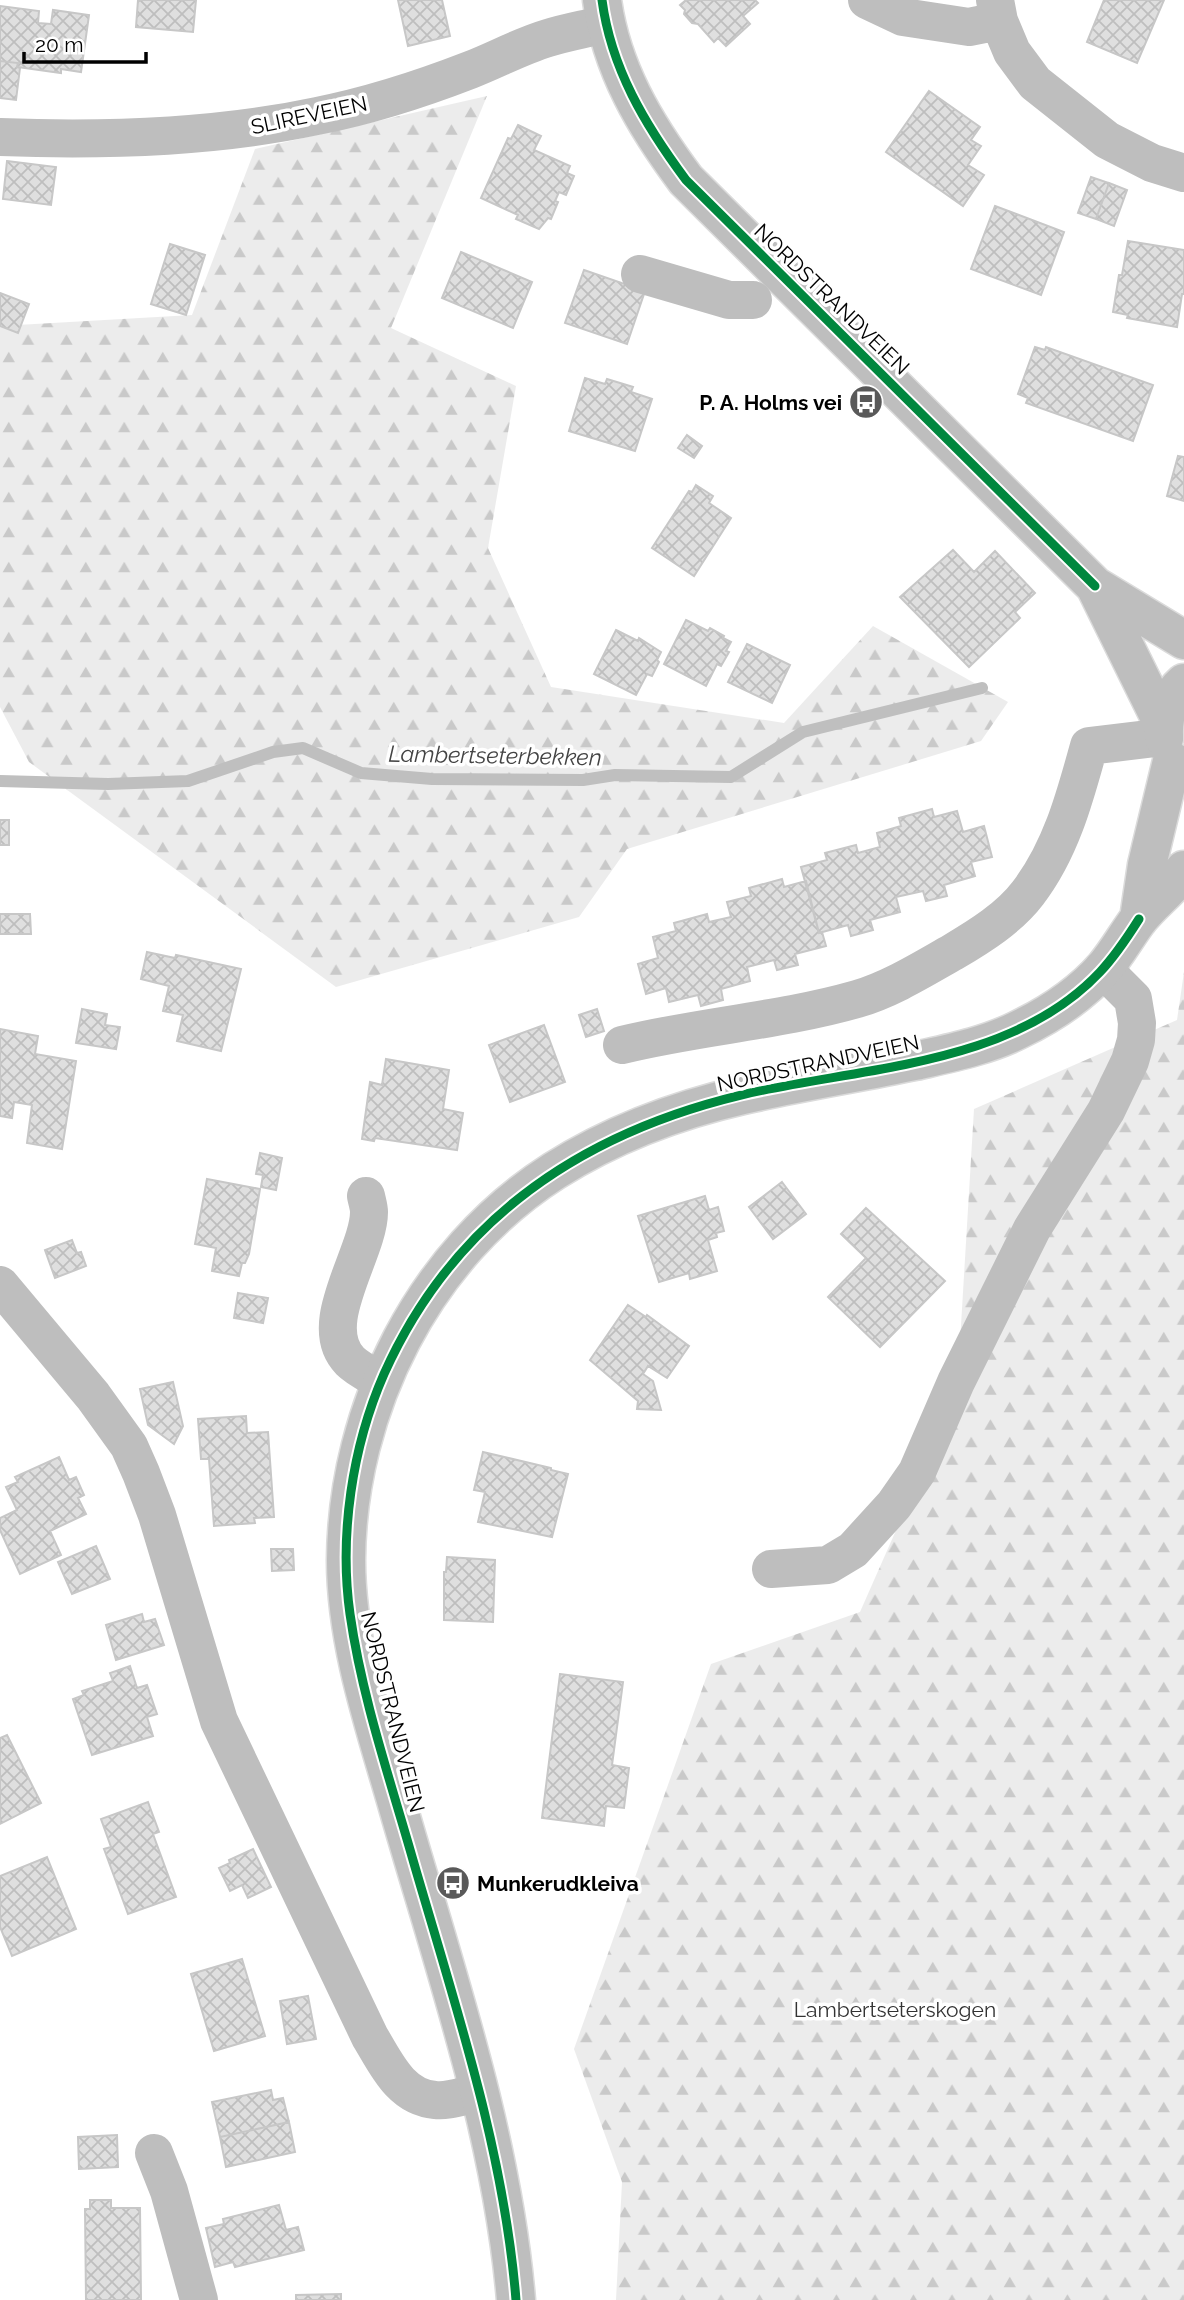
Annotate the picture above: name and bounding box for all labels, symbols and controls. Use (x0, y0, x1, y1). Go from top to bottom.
scale bar (24, 21, 147, 65)
text: 20 m (35, 32, 83, 57)
street label: SLIREVEIEN (249, 91, 369, 139)
street label: NORDSTRANDVEIEN (749, 218, 915, 380)
bus stop icon: P. A. Holms vei (847, 383, 885, 421)
place label: P. A. Holms vei (699, 390, 842, 415)
water label: Lambertseterbekken (388, 740, 602, 770)
street label: NORDSTRANDVEIEN (715, 1029, 921, 1097)
street label: NORDSTRANDVEIEN (356, 1609, 430, 1815)
bus stop icon: Munkerudkleiva (434, 1864, 472, 1902)
place label: Munkerudkleiva (477, 1871, 639, 1896)
park label: Lambertseterskogen (794, 1997, 996, 2022)

